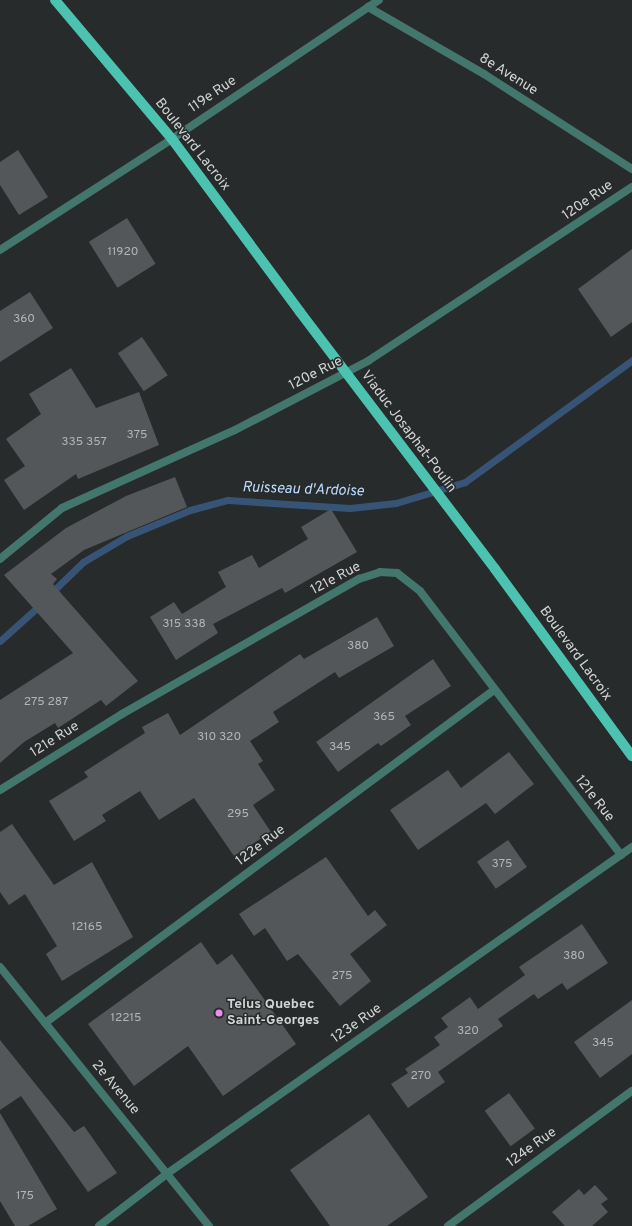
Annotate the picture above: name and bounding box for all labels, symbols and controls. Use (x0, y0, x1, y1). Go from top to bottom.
street label: 8e Avenue (475, 50, 541, 100)
street label: 119e Rue (186, 73, 240, 117)
street label: Boulevard Lacroix (151, 95, 233, 195)
street label: 120e Rue (559, 177, 617, 225)
house number: 11920 (107, 246, 139, 260)
house number: 360 (13, 313, 35, 327)
street label: 120e Rue (286, 353, 346, 395)
street label: Viaduc Josaphat-Poulin (357, 368, 459, 496)
house number: 375 (127, 429, 147, 443)
house number: 335 357 (61, 436, 107, 450)
water label: Ruisseau d'Ardoise (242, 479, 364, 501)
street label: 121e Rue (308, 559, 364, 599)
street label: Boulevard Lacroix (535, 603, 615, 705)
house number: 315 338 (162, 618, 206, 632)
house number: 380 (347, 640, 369, 654)
house number: 275 287 (24, 696, 68, 710)
house number: 365 (373, 711, 395, 725)
street label: 121e Rue (28, 718, 82, 762)
house number: 310 320 (197, 731, 241, 745)
house number: 345 (329, 741, 351, 755)
street label: 121e Rue (571, 772, 617, 826)
house number: 295 (227, 808, 249, 822)
street label: 122e Rue (233, 822, 289, 870)
house number: 375 (492, 858, 512, 872)
house number: 12165 (72, 921, 102, 935)
house number: 380 (563, 950, 585, 964)
house number: 275 (332, 970, 352, 984)
place label: Telus Quebec Saint-Georges (227, 997, 319, 1030)
street label: 123e Rue (329, 1001, 385, 1047)
marker: Telus Quebec Saint-Georges (214, 1008, 224, 1018)
house number: 12215 (110, 1012, 142, 1026)
house number: 320 (457, 1025, 479, 1039)
house number: 345 (592, 1037, 614, 1051)
street label: 2e Avenue (87, 1057, 143, 1119)
house number: 270 (411, 1070, 431, 1084)
street label: 124e Rue (504, 1124, 560, 1172)
house number: 175 (16, 1190, 34, 1204)

